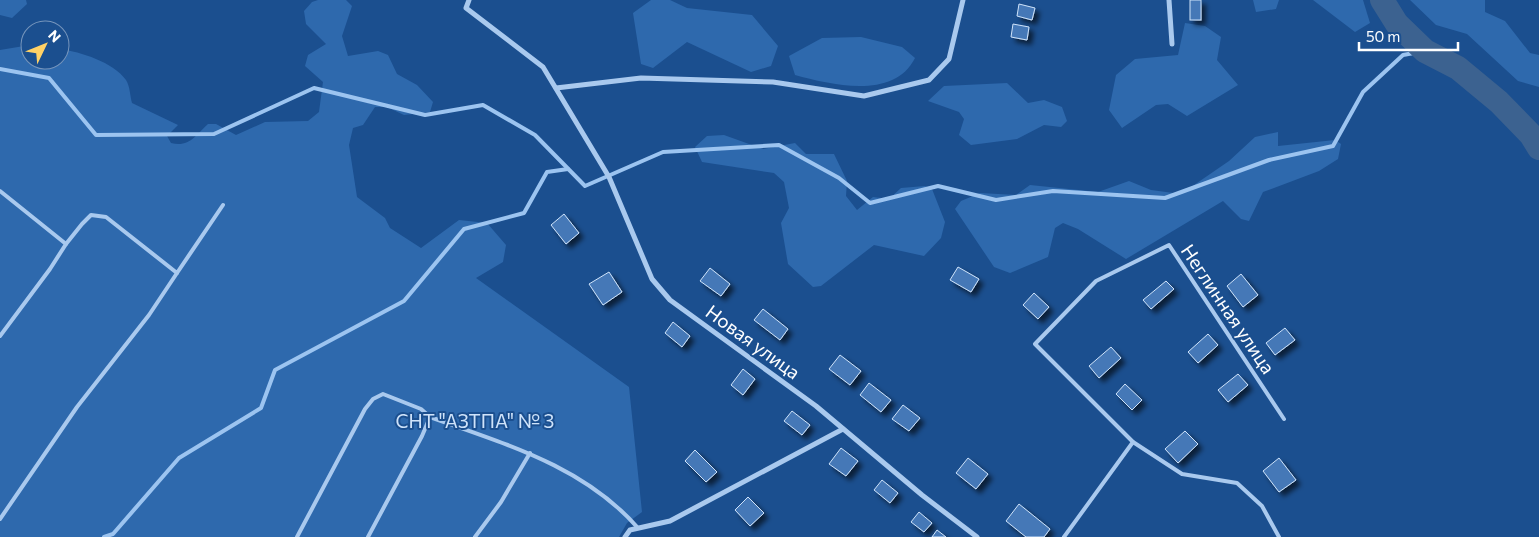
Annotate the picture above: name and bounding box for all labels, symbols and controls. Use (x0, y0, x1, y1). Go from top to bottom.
north arrow (20, 20, 70, 70)
scale bar (1359, 20, 1458, 52)
text: N (45, 26, 65, 45)
text: 50 m (1366, 27, 1400, 45)
street label: Неглинная улица (1177, 240, 1280, 378)
street label: Новая улица (702, 300, 805, 384)
park label: СНТ "АЗТПА" № 3 (396, 409, 554, 432)

